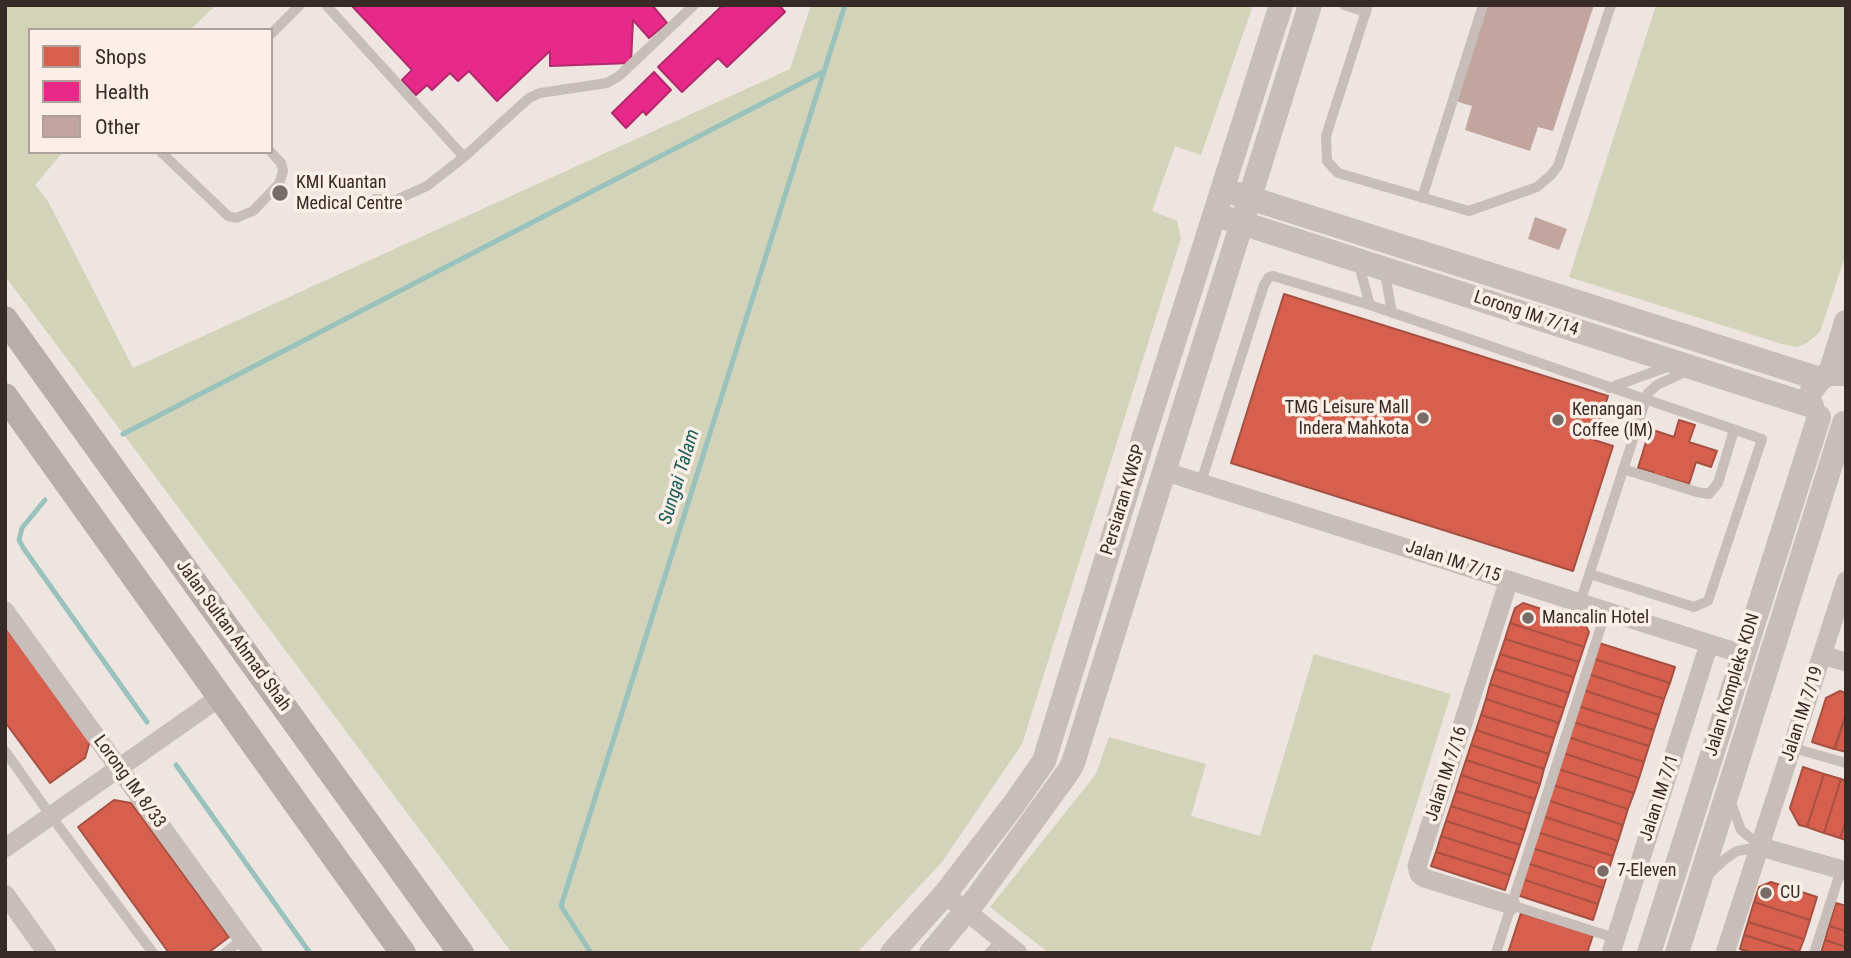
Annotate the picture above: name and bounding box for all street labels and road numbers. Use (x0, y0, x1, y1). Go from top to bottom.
street label: Lorong IM 7/14 (1471, 287, 1581, 341)
street label: Persiaran KWSP (1097, 442, 1151, 558)
street label: Jalan IM 7/15 (1403, 537, 1503, 587)
street label: Jalan Sultan Ahmad Shah (171, 556, 295, 716)
street label: Jalan Kompleks KDN (1701, 611, 1765, 759)
street label: Jalan IM 7/19 (1778, 664, 1828, 764)
street label: Jalan IM 7/16 (1422, 724, 1472, 824)
street label: Lorong IM 8/33 (88, 731, 170, 833)
street label: Jalan IM 7/1 (1636, 752, 1684, 844)

